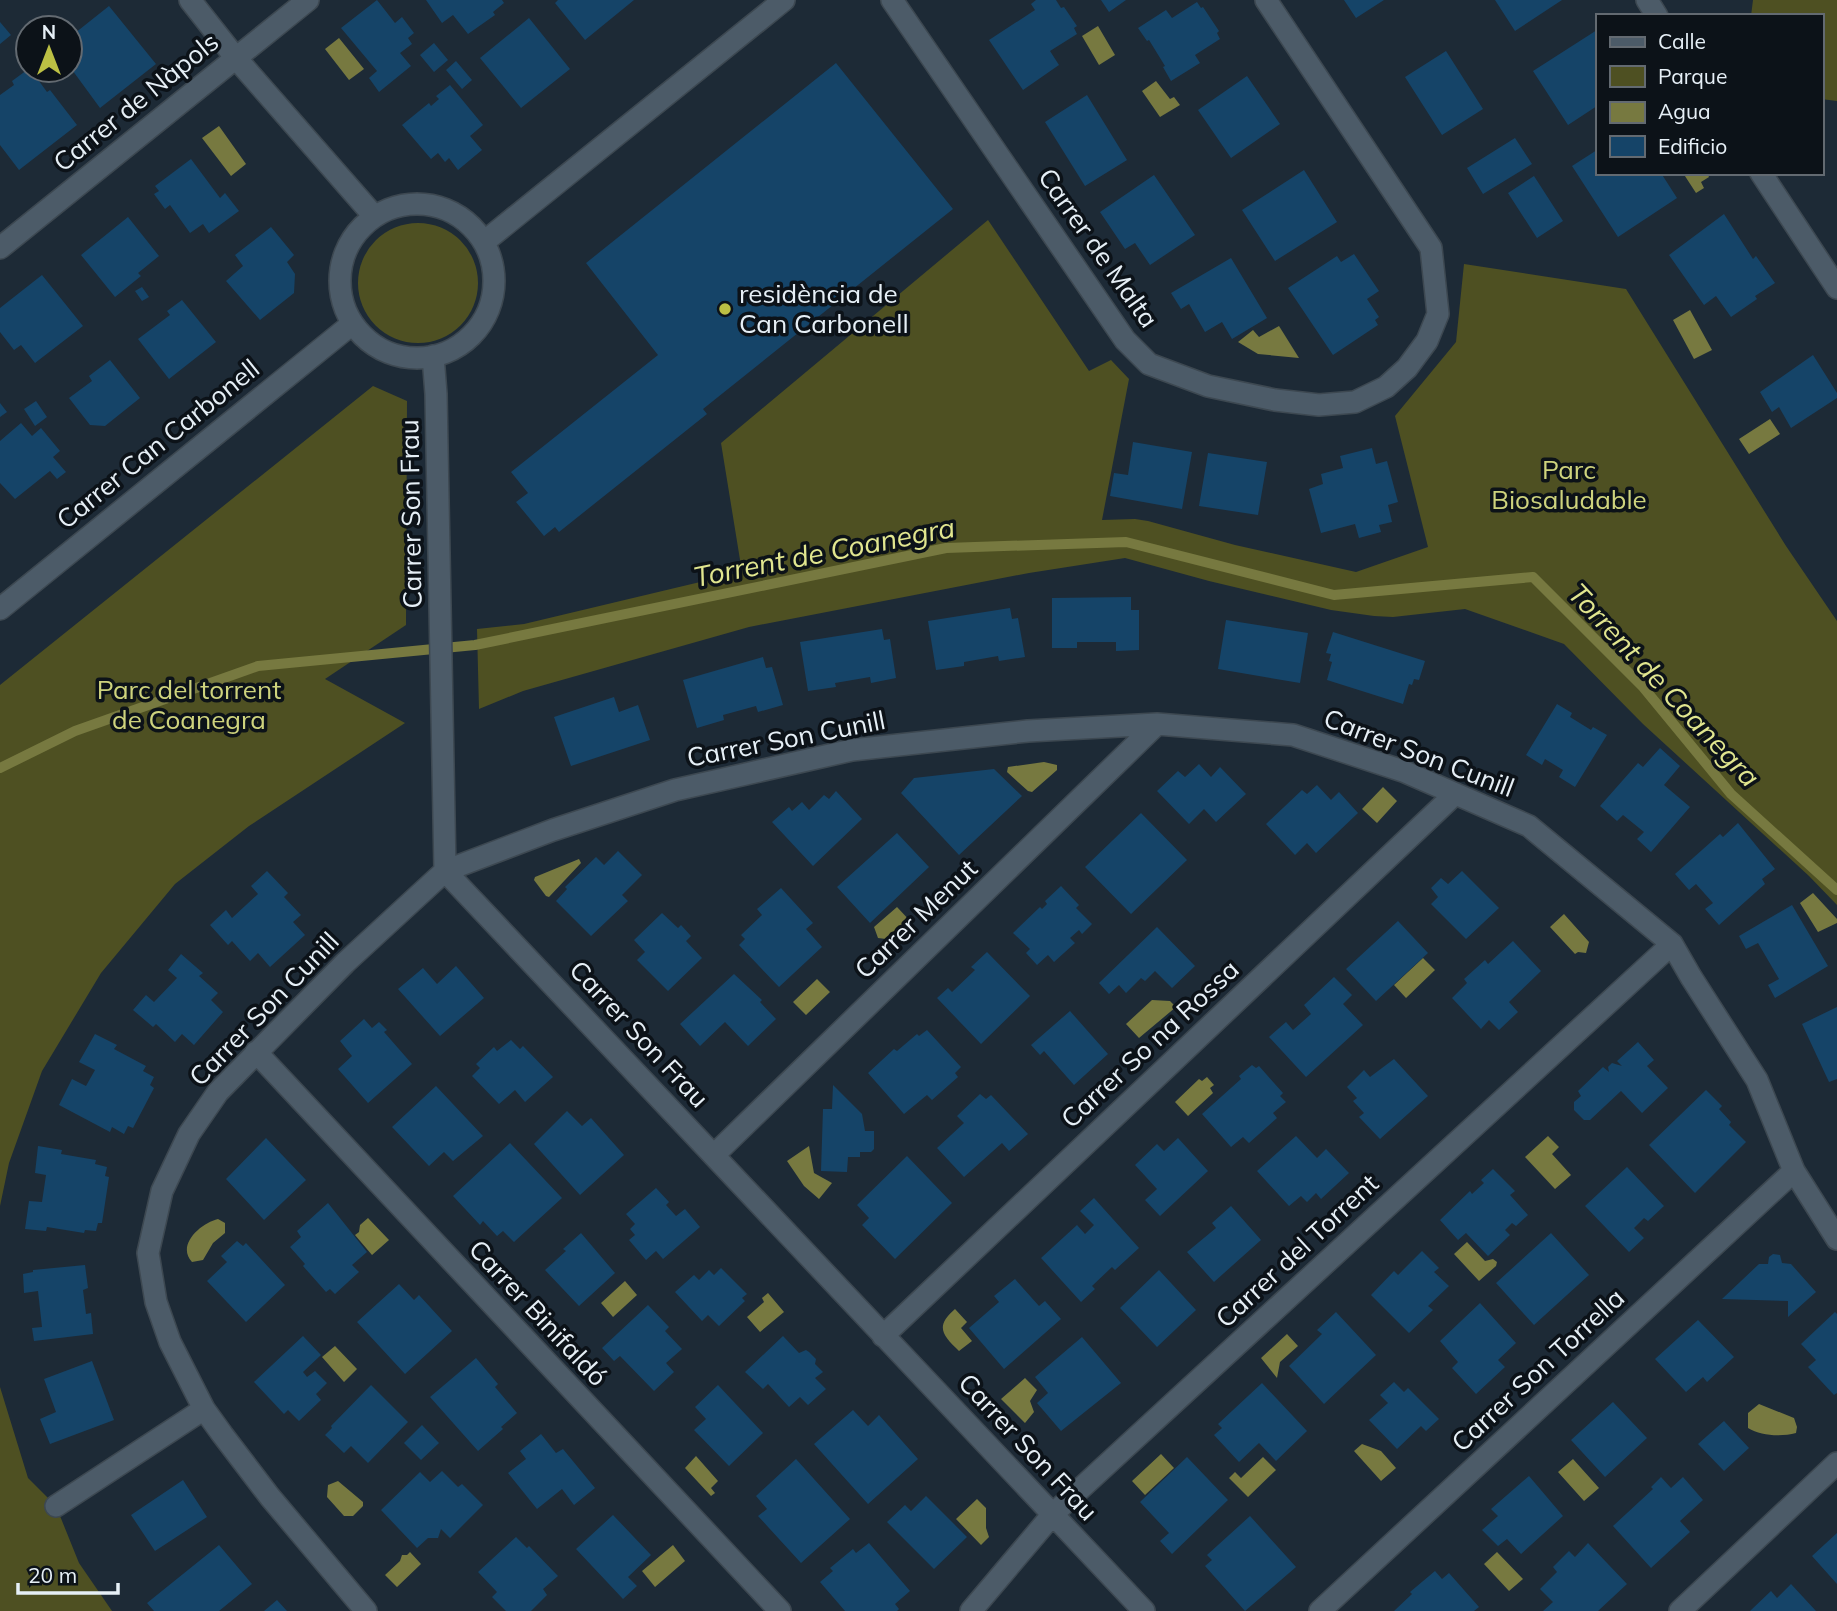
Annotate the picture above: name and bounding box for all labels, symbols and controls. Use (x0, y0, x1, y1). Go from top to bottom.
north arrow (14, 14, 84, 84)
legend (1596, 14, 1823, 175)
street label: Carrer de Nàpols (47, 26, 225, 178)
text: Calle (1658, 28, 1706, 54)
text: Parque (1658, 63, 1727, 89)
text: Agua (1658, 98, 1711, 124)
text: Edificio (1658, 133, 1727, 159)
street label: Carrer de Malta (1031, 162, 1166, 334)
place label: residència de Can Carbonell (739, 277, 909, 340)
marker: residència de Can Carbonell (717, 301, 733, 317)
street label: Carrer Can Carbonell (50, 352, 266, 536)
street label: Carrer Son Frau (392, 419, 429, 609)
park label: Parc Biosaludable (1491, 453, 1647, 516)
water label: Torrent de Coanegra (690, 509, 957, 594)
water label: Torrent de Coanegra (1561, 576, 1768, 794)
park label: Parc del torrent de Coanegra (97, 673, 281, 736)
street label: Carrer Son Cunill (1319, 701, 1519, 804)
street label: Carrer Son Cunill (684, 703, 888, 774)
street label: Carrer Menut (847, 852, 984, 985)
street label: Carrer Son Cunill (182, 925, 345, 1093)
street label: Carrer Son Frau (563, 953, 716, 1114)
street label: Carrer So na Rossa (1054, 953, 1246, 1135)
street label: Carrer del Torrent (1208, 1167, 1385, 1334)
street label: Carrer Binifaldó (462, 1233, 615, 1393)
street label: Carrer Son Torrella (1444, 1281, 1631, 1458)
street label: Carrer Son Frau (952, 1366, 1105, 1527)
scale bar (18, 1552, 117, 1596)
text: 20 m (28, 1562, 77, 1588)

